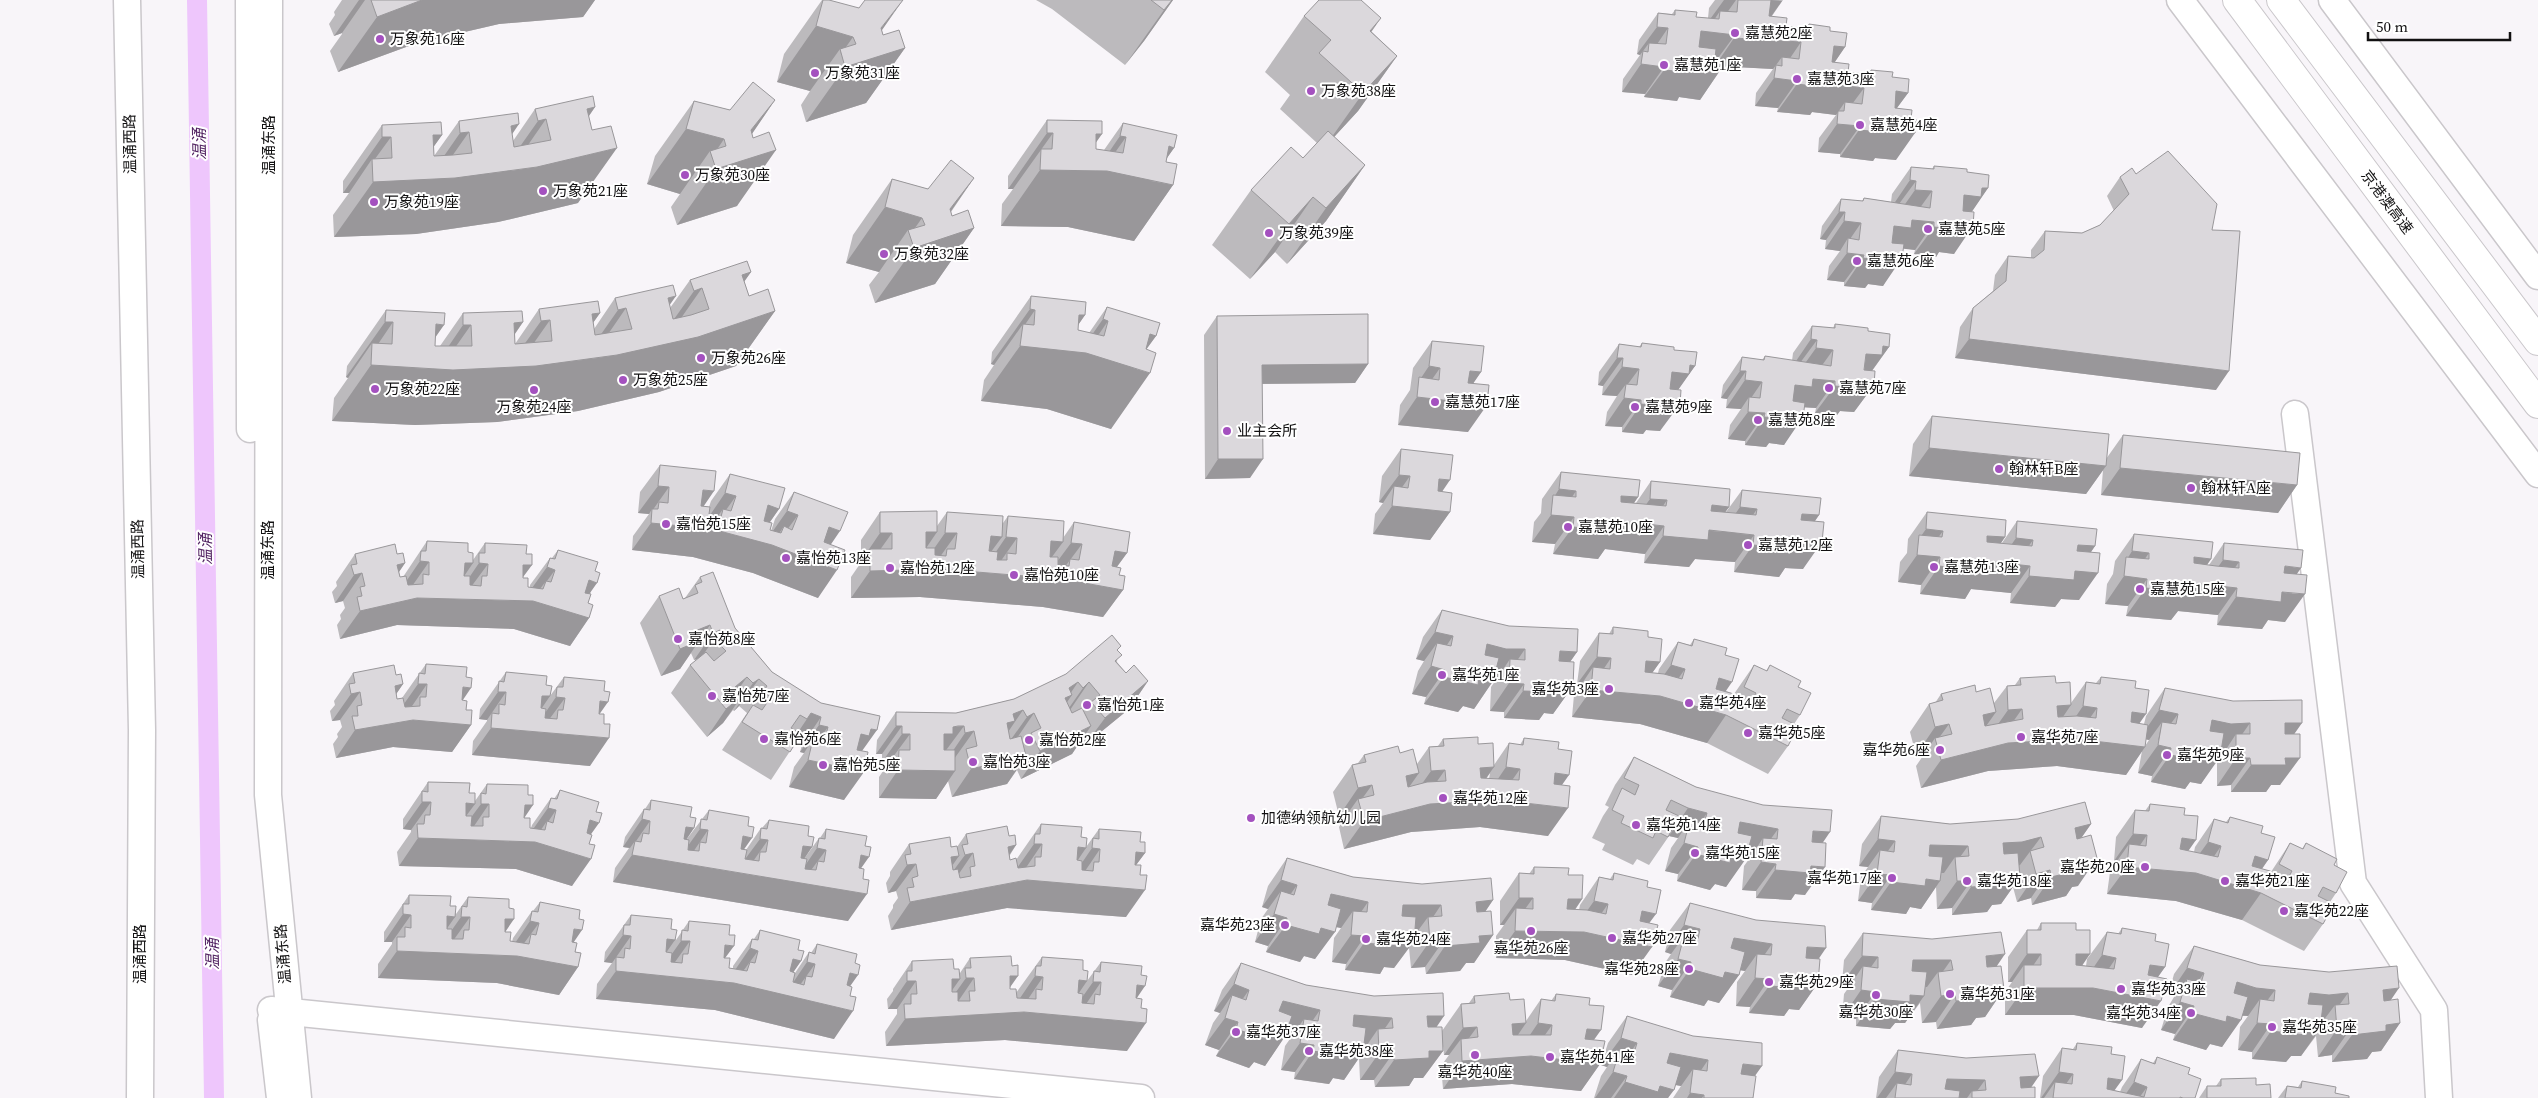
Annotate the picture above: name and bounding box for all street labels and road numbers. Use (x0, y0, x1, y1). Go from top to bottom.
street label: 温涌西路 (118, 114, 141, 174)
street label: 温涌东路 (258, 115, 279, 175)
street label: 京港澳高速 (2356, 165, 2418, 238)
street label: 温涌西路 (126, 519, 149, 579)
street label: 温涌东路 (257, 520, 278, 580)
street label: 温涌东路 (269, 923, 296, 985)
street label: 温涌西路 (129, 924, 150, 984)

